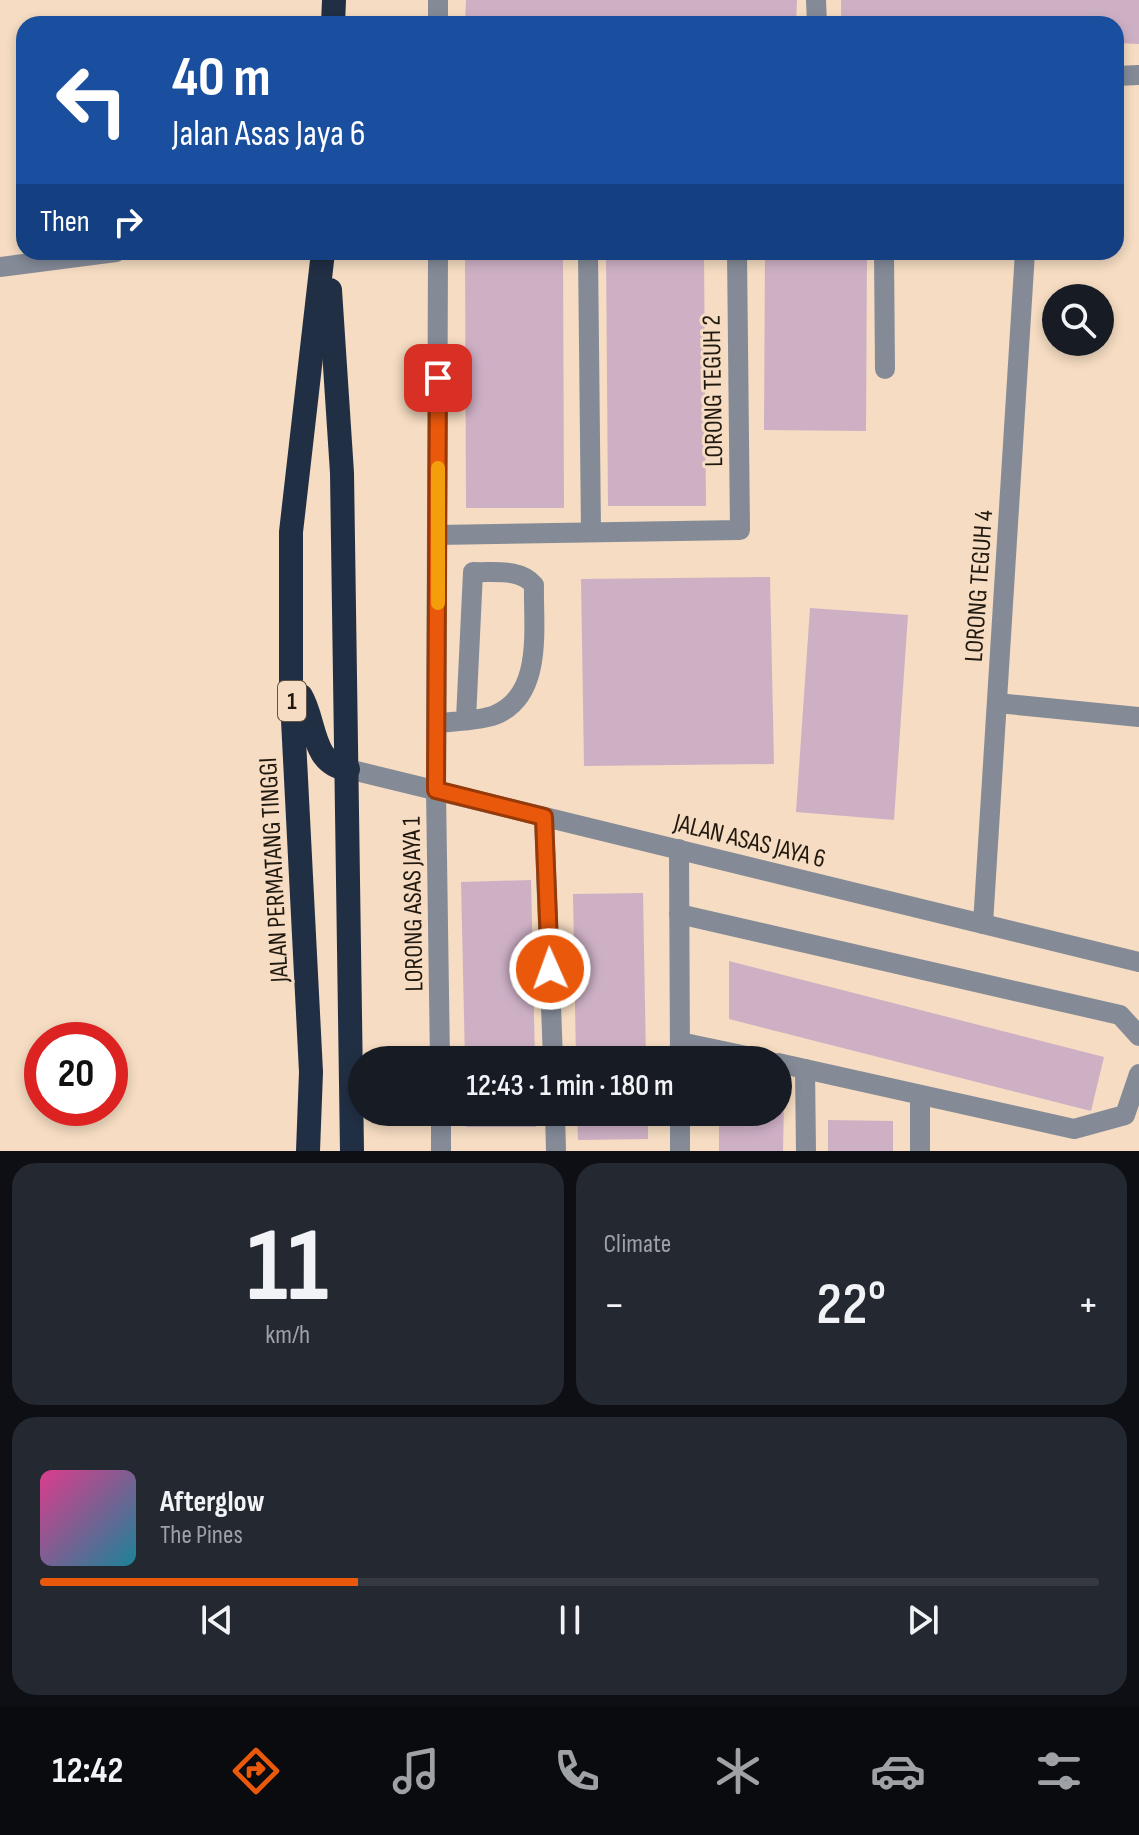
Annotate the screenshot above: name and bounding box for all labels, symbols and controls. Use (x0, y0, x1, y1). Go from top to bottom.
text: 40 m (172, 45, 271, 112)
icon: left (40, 48, 144, 152)
text: Jalan Asas Jaya 6 (172, 113, 365, 156)
icon: right (106, 200, 150, 244)
text: Then (40, 204, 90, 240)
map controls (1042, 284, 1114, 356)
button: search (1042, 284, 1114, 356)
street label: LORONG TEGUH 2 (697, 315, 730, 467)
pin (404, 344, 472, 412)
icon: arrive (416, 356, 460, 400)
street label: LORONG TEGUH 4 (959, 509, 1000, 663)
road number: 1 (278, 681, 306, 721)
street label: JALAN PERMATANG TINGGI (253, 757, 296, 984)
street label: JALAN ASAS JAYA 6 (670, 807, 829, 875)
street label: LORONG ASAS JAYA 1 (396, 816, 431, 992)
position arrow (508, 927, 592, 1011)
speed limit sign: 20 (24, 1022, 128, 1126)
text: 12:43 · 1 min · 180 m (466, 1068, 674, 1104)
text: 11 (247, 1205, 329, 1330)
text: Climate (604, 1229, 671, 1260)
text: 22° (816, 1269, 886, 1341)
text: − (604, 1279, 625, 1332)
text: + (1077, 1279, 1099, 1332)
text: km/h (265, 1320, 310, 1351)
text: Afterglow (160, 1484, 265, 1520)
text: The Pines (160, 1520, 243, 1551)
icon: previous (195, 1598, 239, 1642)
icon: pause (548, 1598, 592, 1642)
icon: next (901, 1598, 945, 1642)
icon: directions (228, 1743, 284, 1799)
icon: music (388, 1743, 444, 1799)
icon: phone (549, 1743, 605, 1799)
icon: climate (710, 1743, 766, 1799)
icon: car (870, 1743, 926, 1799)
icon: filters (1031, 1743, 1087, 1799)
text: 12:42 (52, 1750, 123, 1793)

